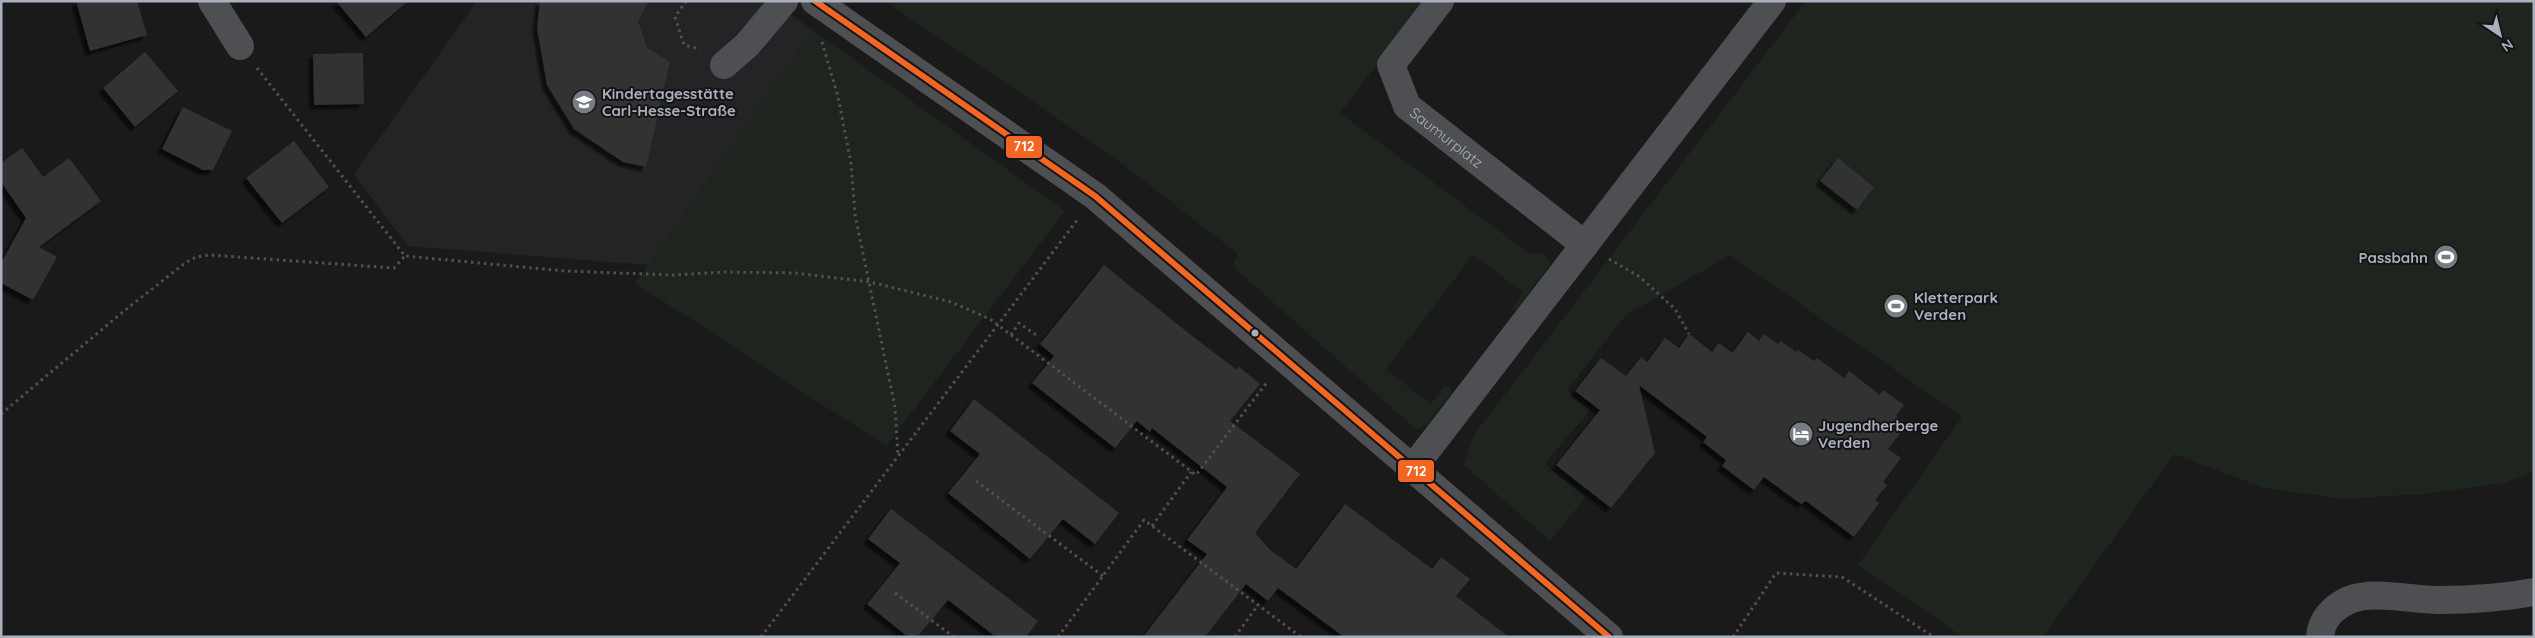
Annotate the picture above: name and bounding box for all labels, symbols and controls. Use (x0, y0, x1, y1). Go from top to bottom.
north arrow (2475, 10, 2525, 60)
text: N (2498, 35, 2517, 56)
place label: Kindertagesstätte Carl-Hesse-Straße (602, 84, 736, 120)
school or university icon: Kindertagesstätte Carl-Hesse-Straße (571, 89, 597, 115)
street label: Saumurplatz (1406, 102, 1487, 172)
line badge: 712 (1005, 135, 1043, 159)
text: 712 (1013, 137, 1035, 155)
sports icon: Passbahn (2433, 244, 2459, 270)
place label: Passbahn (2359, 248, 2428, 267)
place label: Kletterpark Verden (1914, 288, 1998, 324)
sports icon: Kletterpark Verden (1883, 293, 1909, 319)
unlabelled marker (1250, 328, 1260, 338)
place label: Jugendherberge Verden (1818, 416, 1938, 452)
hotel icon: Jugendherberge Verden (1788, 421, 1814, 447)
line badge: 712 (1397, 459, 1435, 483)
text: 712 (1405, 462, 1427, 480)

